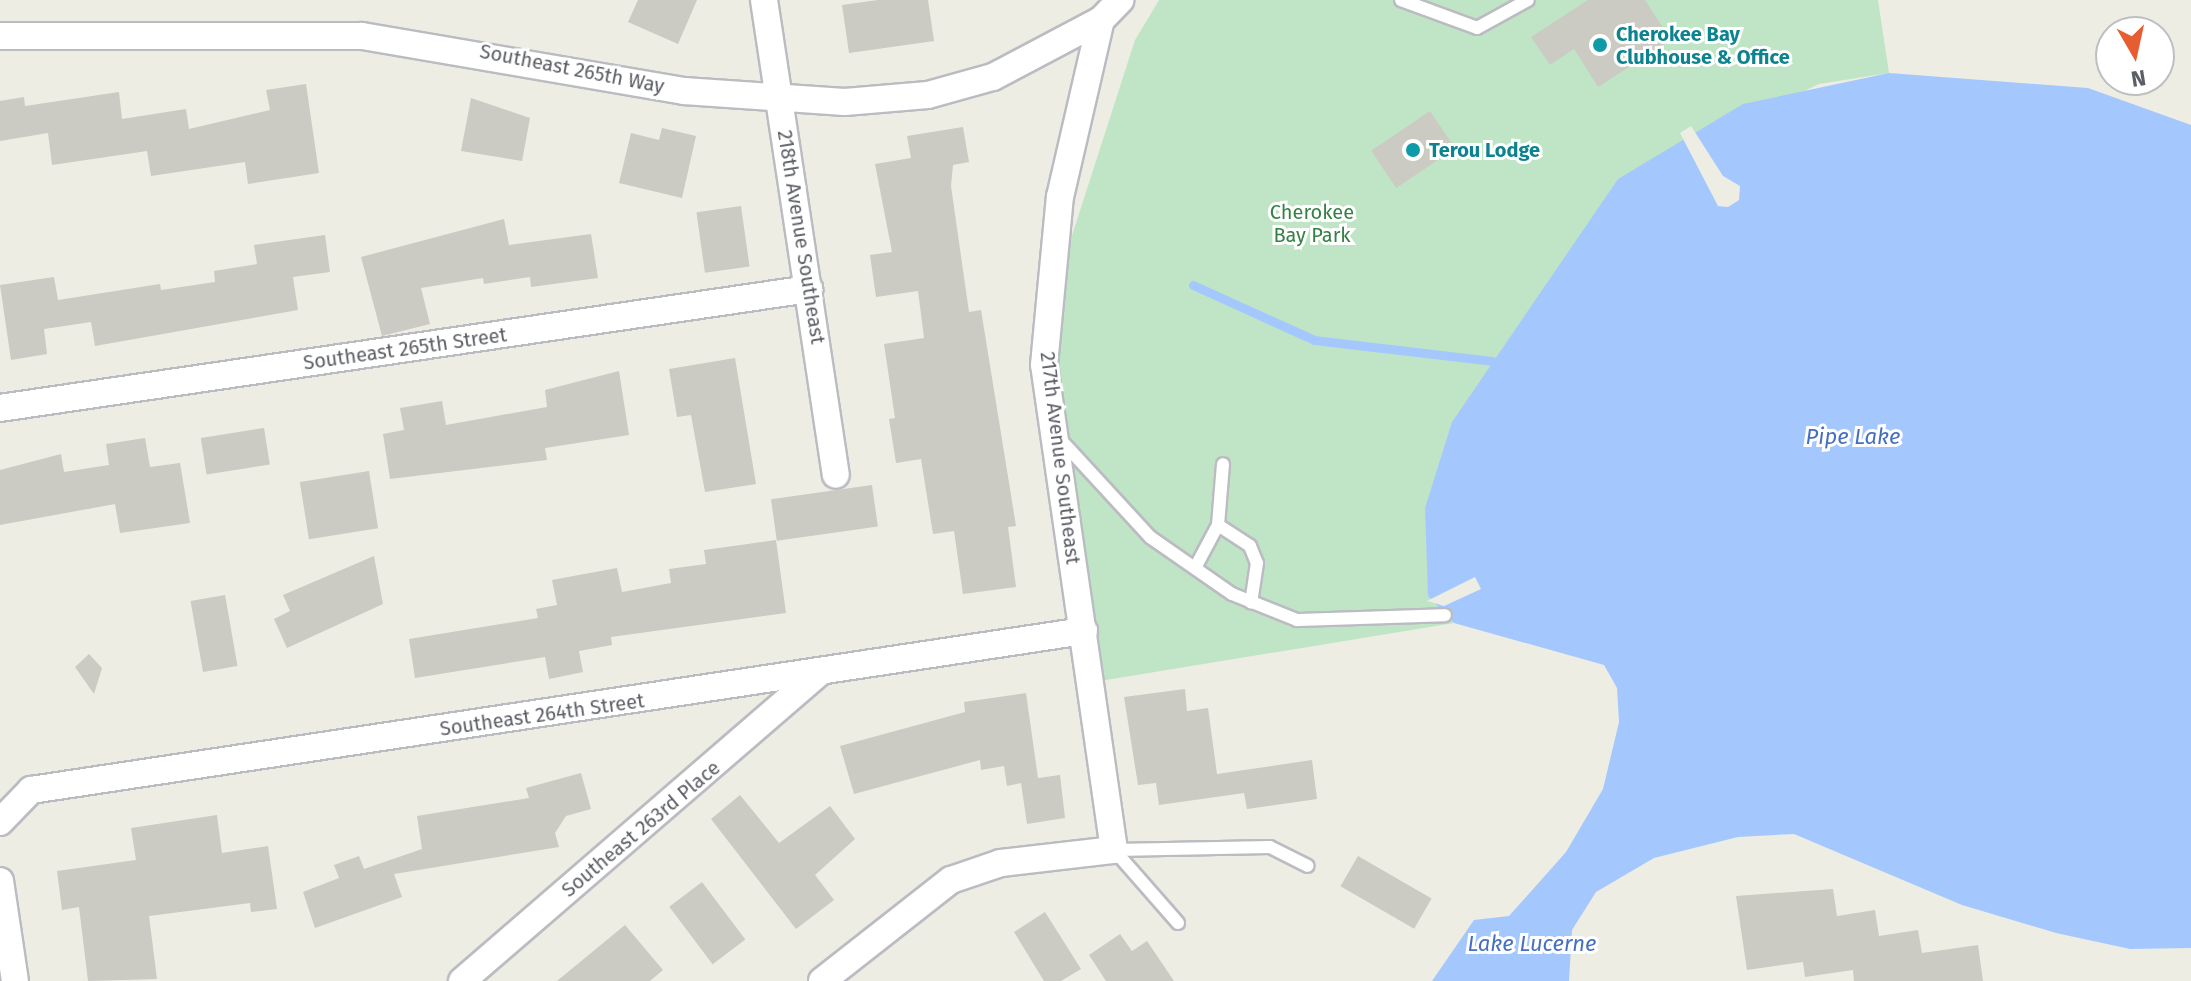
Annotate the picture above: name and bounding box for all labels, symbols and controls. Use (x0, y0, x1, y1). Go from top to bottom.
north arrow (2095, 16, 2175, 96)
place label: Cherokee Bay Clubhouse & Office (1616, 22, 1790, 69)
marker: Cherokee Bay Clubhouse & Office (1591, 36, 1609, 54)
street label: Southeast 265th Way (478, 39, 666, 99)
text: N (2129, 64, 2148, 93)
street label: 218th Avenue Southeast (772, 128, 830, 346)
place label: Terou Lodge (1429, 138, 1540, 162)
marker: Terou Lodge (1404, 141, 1422, 159)
park label: Cherokee Bay Park (1270, 201, 1354, 248)
street label: Southeast 265th Street (302, 323, 508, 375)
street label: 217th Avenue Southeast (1035, 350, 1085, 566)
water label: Pipe Lake (1806, 424, 1900, 450)
street label: Southeast 264th Street (438, 689, 646, 741)
street label: Southeast 263rd Place (557, 756, 725, 902)
water label: Lake Lucerne (1468, 931, 1596, 957)

